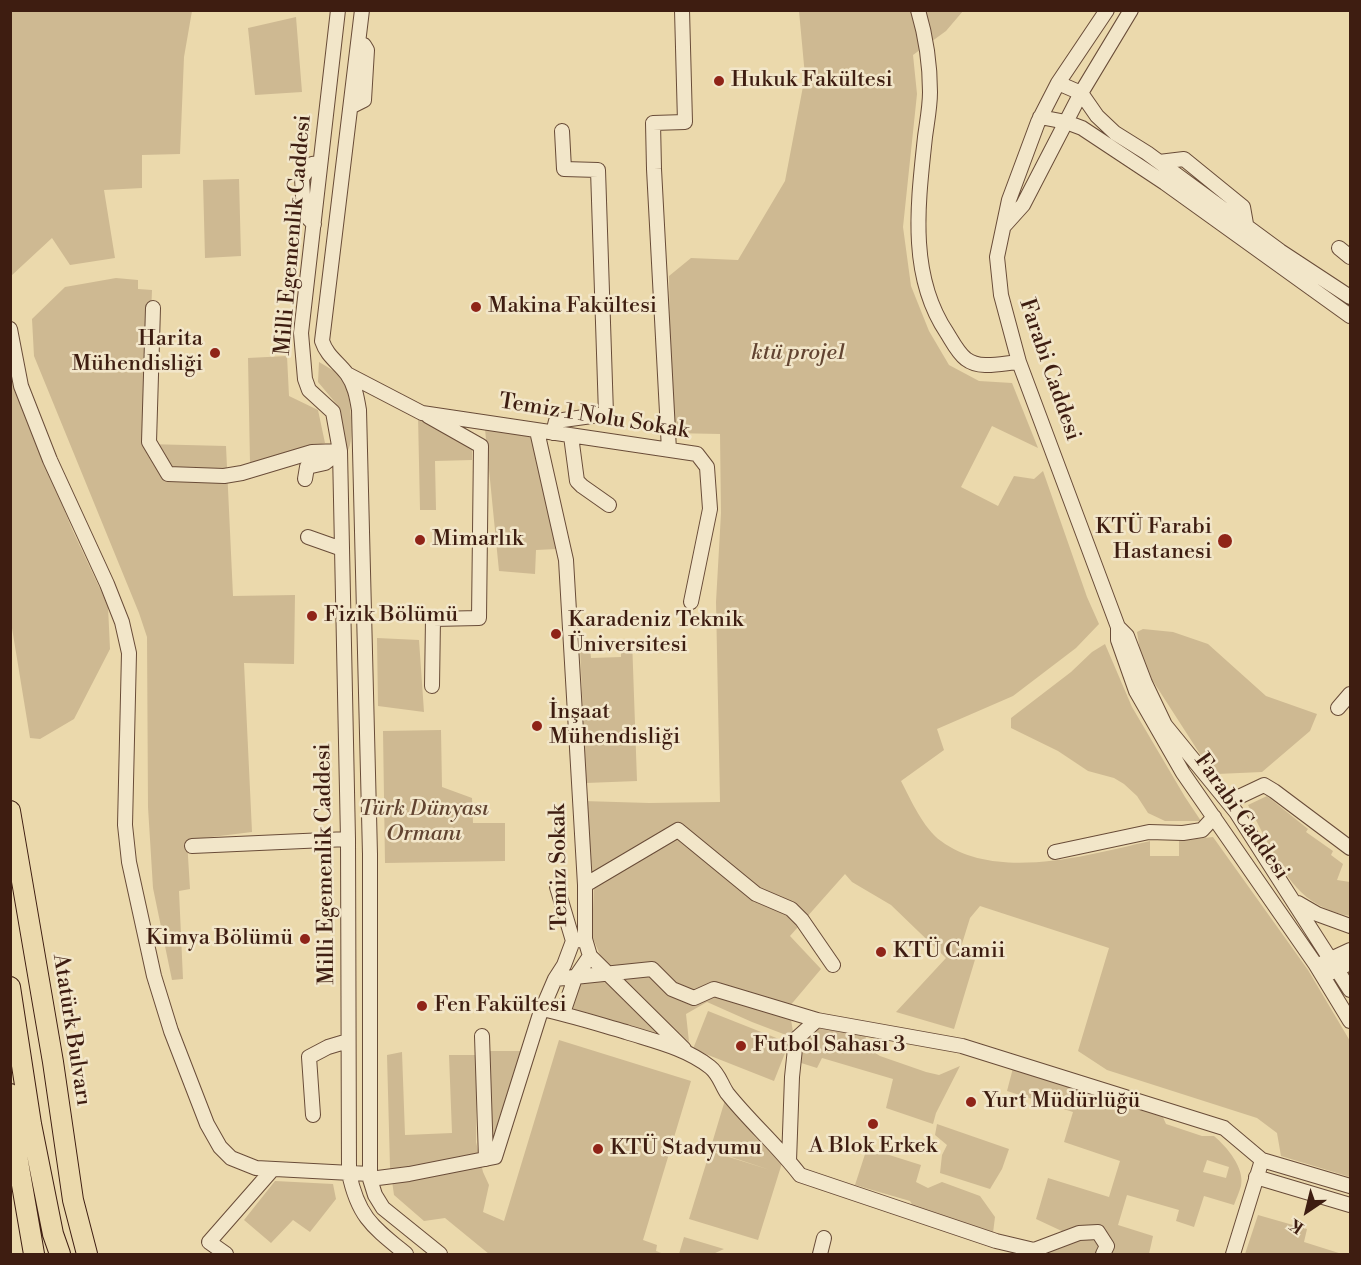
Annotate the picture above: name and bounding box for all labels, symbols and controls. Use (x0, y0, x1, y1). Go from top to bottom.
place label: Hukuk Fakültesi (731, 68, 893, 94)
marker: Hukuk Fakültesi (712, 74, 726, 88)
street label: Milli Egemenlik Caddesi (270, 114, 318, 356)
place label: Makina Fakültesi (488, 294, 657, 320)
street label: Farabi Caddesi (1012, 296, 1086, 444)
marker: Makina Fakültesi (469, 300, 483, 314)
place label: Harita Mühendisliği (72, 327, 203, 378)
park label: ktü proje1 (751, 341, 845, 367)
marker: Harita Mühendisliği (208, 346, 222, 360)
street label: Temiz 1 Nolu Sokak (497, 389, 691, 445)
place label: KTÜ Farabi Hastanesi (1095, 515, 1212, 566)
place label: Mimarlık (432, 527, 524, 553)
marker: KTÜ Farabi Hastanesi (1216, 532, 1234, 550)
marker: Mimarlık (413, 533, 427, 547)
place label: Fizik Bölümü (324, 603, 458, 629)
place label: Karadeniz Teknik Üniversitesi (568, 608, 744, 660)
marker: Fizik Bölümü (305, 609, 319, 623)
marker: Karadeniz Teknik Üniversitesi (549, 627, 563, 641)
place label: İnşaat Mühendisliği (549, 700, 680, 752)
marker: İnşaat Mühendisliği (530, 719, 544, 733)
street label: Milli Egemenlik Caddesi (311, 743, 341, 985)
street label: Farabi Caddesi (1188, 749, 1294, 885)
park label: Türk Dünyası Ormanı (359, 797, 489, 848)
street label: Temiz Sokak (546, 804, 574, 930)
place label: Kimya Bölümü (146, 926, 293, 952)
marker: Kimya Bölümü (298, 932, 312, 946)
place label: KTÜ Camii (893, 939, 1005, 965)
marker: KTÜ Camii (874, 945, 888, 959)
street label: Atatürk Bulvarı (46, 952, 96, 1108)
place label: Fen Fakültesi (434, 993, 567, 1019)
marker: Fen Fakültesi (415, 999, 429, 1013)
place label: Futbol Sahası 3 (753, 1033, 905, 1059)
marker: Futbol Sahası 3 (734, 1039, 748, 1053)
place label: Yurt Müdürlüğü (983, 1089, 1140, 1115)
marker: Yurt Müdürlüğü (964, 1095, 978, 1109)
marker: A Blok Erkek (866, 1117, 880, 1131)
place label: A Blok Erkek (809, 1134, 937, 1160)
place label: KTÜ Stadyumu (610, 1136, 762, 1162)
marker: KTÜ Stadyumu (591, 1142, 605, 1156)
north arrow (1277, 1181, 1337, 1241)
text: K (1286, 1214, 1308, 1238)

